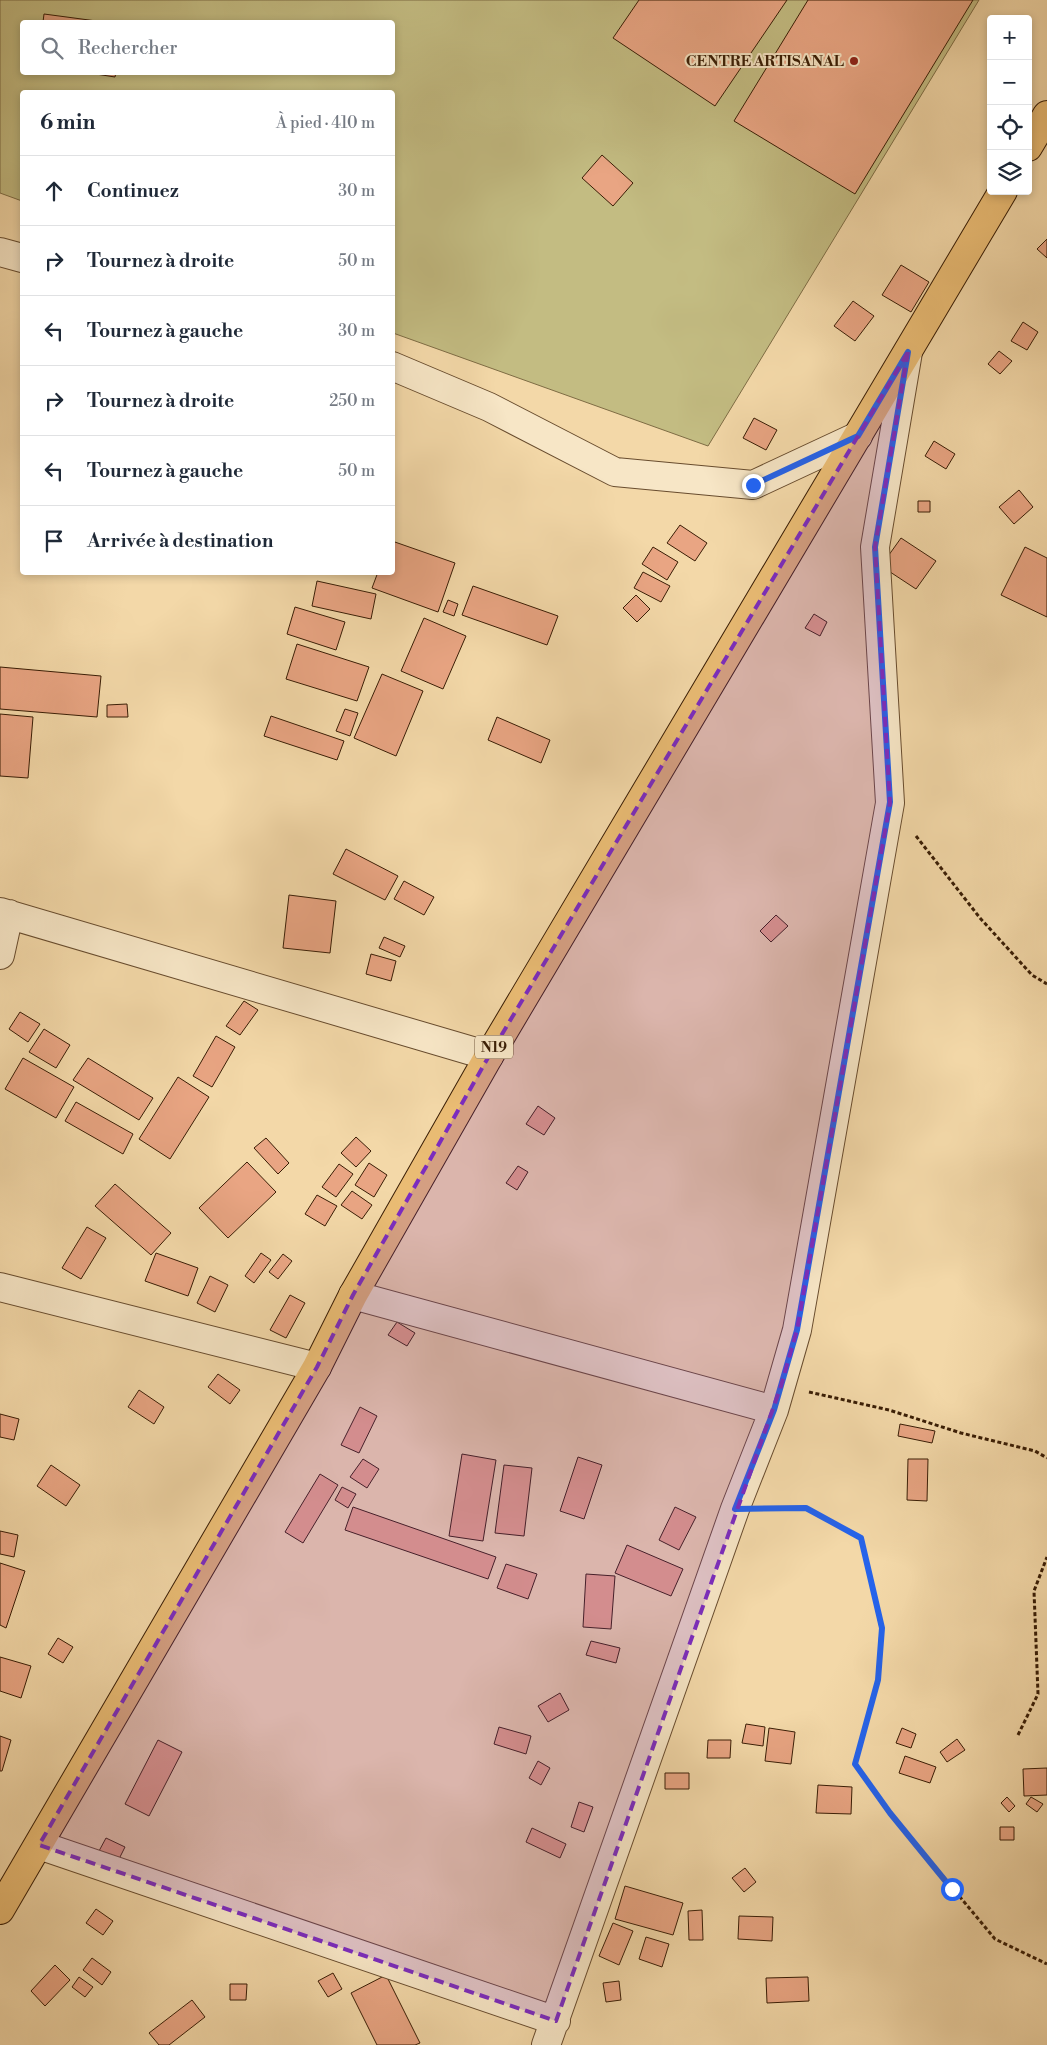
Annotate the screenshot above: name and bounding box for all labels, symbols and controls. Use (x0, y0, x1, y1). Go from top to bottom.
map controls (987, 15, 1032, 195)
button: + (987, 15, 1032, 60)
search box (20, 20, 395, 75)
icon: search (38, 34, 66, 62)
text: Rechercher (78, 36, 177, 60)
place label: CENTRE ARTISANAL (686, 52, 844, 71)
marker: CENTRE ARTISANAL (848, 55, 860, 67)
button: − (987, 60, 1032, 105)
button: locate (987, 105, 1032, 150)
text: 6 min (40, 110, 95, 136)
text: À pied · 410 m (276, 113, 375, 133)
button: layers (987, 150, 1032, 195)
icon: ahead (40, 177, 68, 205)
text: Continuez (87, 179, 179, 203)
text: 30 m (338, 181, 375, 201)
icon: right (40, 247, 68, 275)
text: Tournez à droite (87, 249, 234, 273)
text: 50 m (338, 251, 375, 271)
icon: left (40, 317, 68, 345)
text: Tournez à gauche (87, 319, 243, 343)
text: 30 m (338, 321, 375, 341)
icon: right (40, 387, 68, 415)
text: Tournez à droite (87, 389, 234, 413)
text: 250 m (329, 391, 375, 411)
icon: left (40, 457, 68, 485)
text: Tournez à gauche (87, 459, 243, 483)
text: 50 m (338, 461, 375, 481)
route end (742, 474, 765, 497)
icon: arrive (40, 527, 68, 555)
text: Arrivée à destination (87, 529, 273, 553)
road number: N19 (475, 1036, 513, 1058)
route start (941, 1878, 964, 1901)

